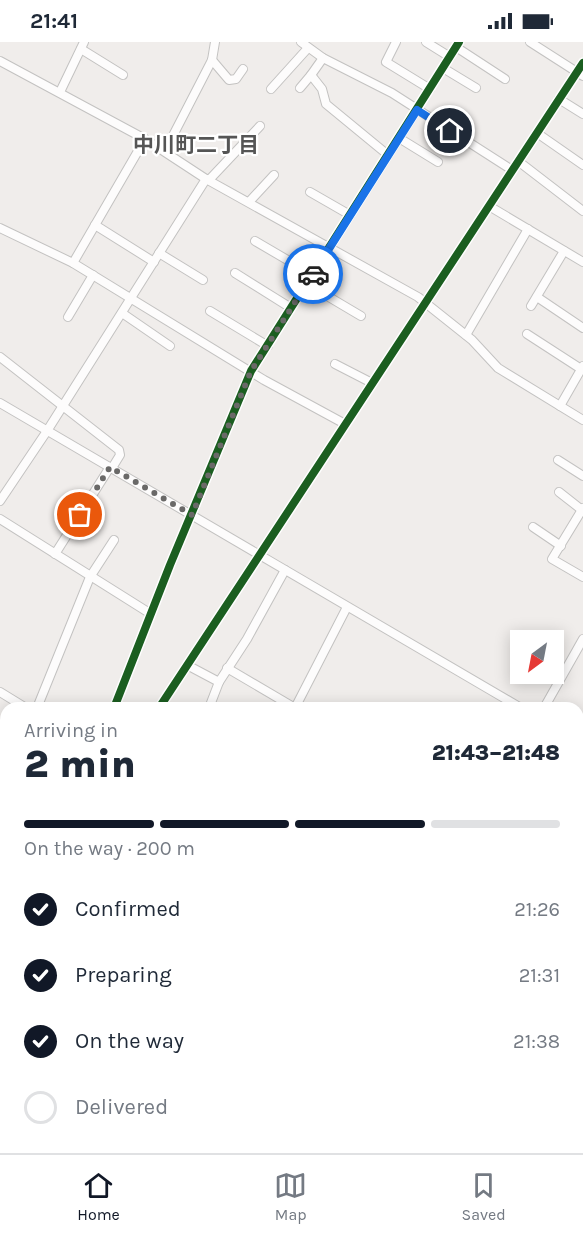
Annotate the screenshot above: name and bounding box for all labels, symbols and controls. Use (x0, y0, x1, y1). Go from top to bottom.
text: 21:41 (30, 8, 78, 34)
pin (424, 105, 475, 156)
icon: home (433, 114, 466, 147)
district label: 中川町二丁目 (133, 133, 259, 157)
courier (283, 244, 343, 304)
icon: car (297, 258, 330, 291)
pin (54, 489, 105, 540)
icon: bag (63, 498, 96, 531)
north arrow (510, 630, 564, 684)
map controls (510, 630, 564, 684)
text: Arriving in (24, 719, 118, 742)
text: 21:43–21:48 (432, 740, 560, 766)
text: 2 min (24, 741, 136, 787)
text: On the way · 200 m (24, 837, 195, 860)
icon: check (24, 893, 57, 926)
text: Confirmed (75, 896, 181, 922)
text: 21:26 (514, 898, 560, 921)
icon: check (24, 959, 57, 992)
text: Preparing (75, 962, 172, 988)
text: 21:31 (519, 964, 560, 987)
icon: check (24, 1025, 57, 1058)
text: On the way (75, 1028, 184, 1054)
text: 21:38 (513, 1030, 560, 1053)
text: Delivered (75, 1094, 168, 1120)
tab: Home (77, 1169, 120, 1224)
tab: Map (274, 1169, 307, 1224)
tab: Saved (462, 1169, 506, 1224)

